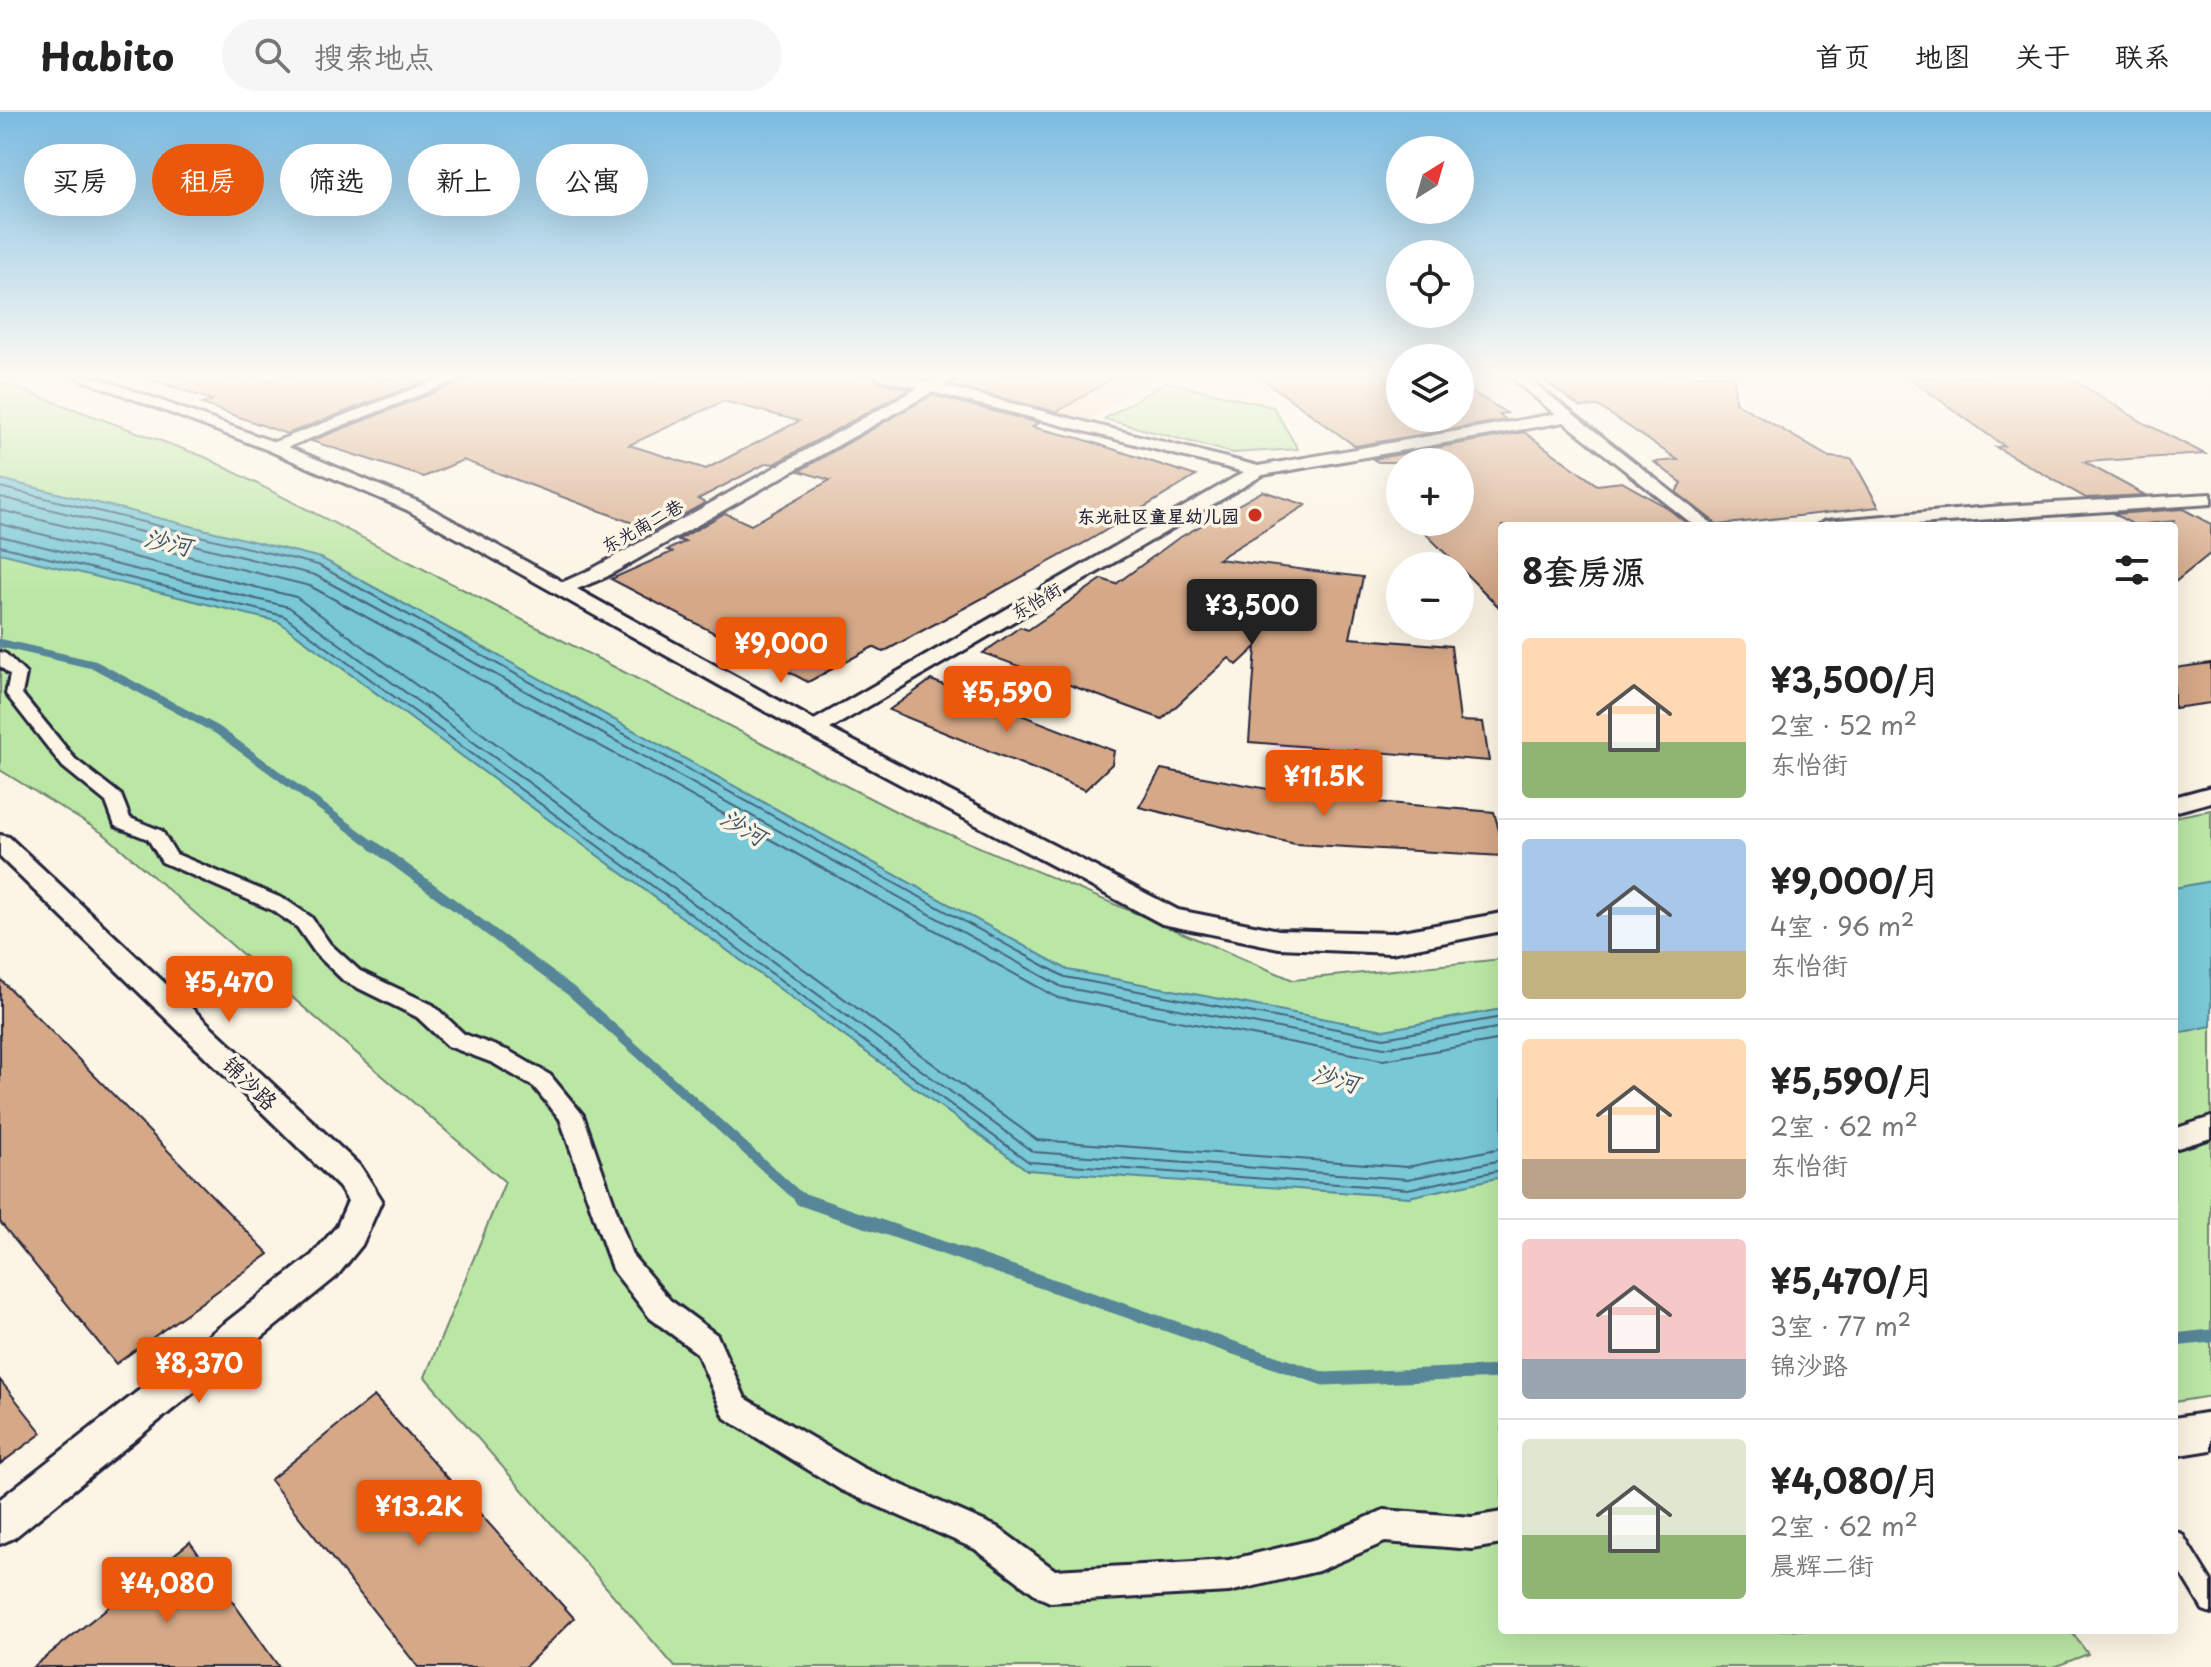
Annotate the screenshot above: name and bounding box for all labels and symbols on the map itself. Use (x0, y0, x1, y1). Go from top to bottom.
north arrow (1386, 136, 1474, 224)
street label: 东光南二巷 (596, 491, 688, 559)
place label: 东光社区童星幼儿园 (1077, 502, 1239, 529)
marker: 东光社区童星幼儿园 (1246, 506, 1264, 524)
water label: 沙河 (141, 518, 199, 564)
street label: 东怡街 (1006, 575, 1066, 625)
pin: ¥3,500 (1187, 579, 1317, 647)
pin: ¥9,000 (716, 617, 846, 685)
pin: ¥5,590 (942, 666, 1072, 734)
pin: ¥11.5K (1259, 750, 1389, 818)
water label: 沙河 (714, 798, 777, 856)
pin: ¥5,470 (164, 956, 294, 1024)
street label: 锦沙路 (216, 1047, 286, 1117)
water label: 沙河 (1308, 1053, 1368, 1102)
pin: ¥8,370 (134, 1337, 264, 1405)
pin: ¥13.2K (354, 1480, 484, 1548)
pin: ¥4,080 (102, 1557, 232, 1625)

